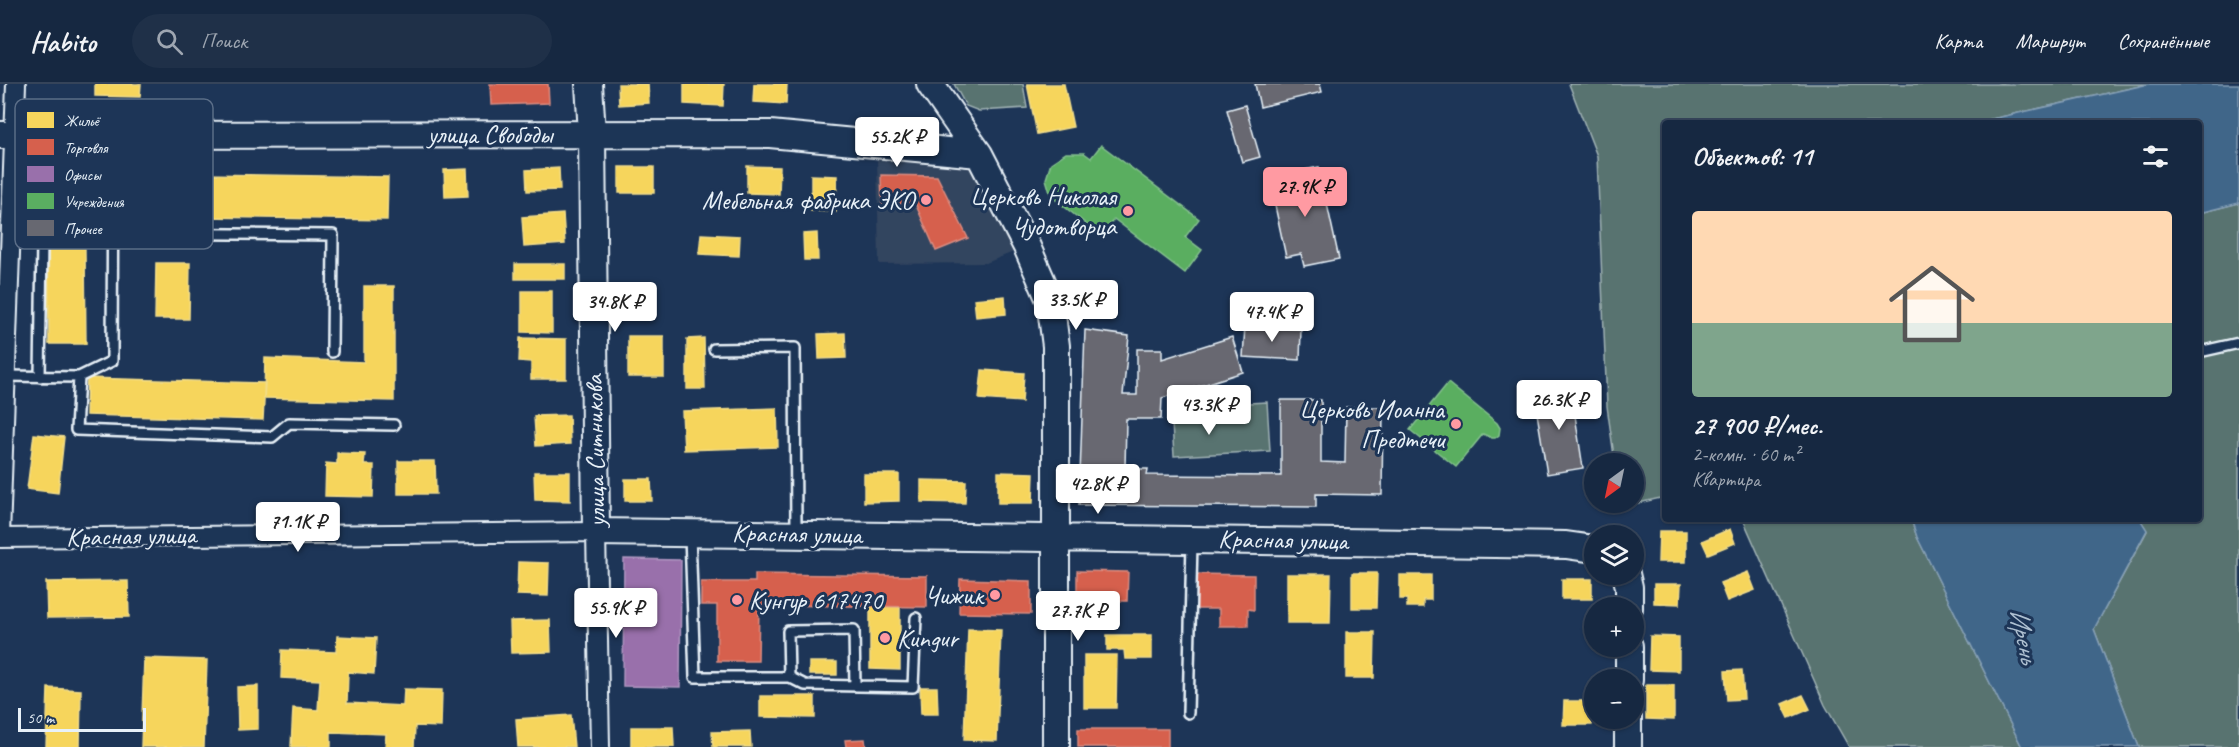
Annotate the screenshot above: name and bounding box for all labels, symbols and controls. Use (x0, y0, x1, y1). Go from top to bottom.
search box (132, 14, 552, 68)
text: Habito (30, 24, 96, 59)
icon: search (153, 25, 186, 58)
text: Поиск (201, 27, 247, 55)
text: Карта (1934, 28, 1983, 54)
text: Маршрут (2016, 28, 2085, 54)
text: Сохранённые (2118, 28, 2209, 54)
legend (15, 99, 213, 249)
text: Жильё (64, 111, 102, 131)
pin: 55.2K ₽ (842, 117, 952, 168)
street label: улица Свободы (425, 118, 555, 151)
text: 55.2K ₽ (869, 124, 925, 149)
text: Торговля (64, 138, 109, 158)
text: Объектов: 11 (1692, 140, 1812, 173)
icon: filters (2139, 140, 2172, 173)
text: Офисы (64, 165, 102, 185)
pin: 27.9K ₽ (1250, 167, 1360, 218)
text: 27.9K ₽ (1277, 174, 1333, 199)
place label: Церковь Николая Чудотворца (970, 180, 1118, 243)
place label: Мебельная фабрика ЭКО (702, 184, 917, 217)
text: Учреждения (64, 192, 125, 212)
marker: Мебельная фабрика ЭКО (919, 193, 933, 207)
marker: Церковь Николая Чудотворца (1121, 204, 1135, 218)
text: Прочее (64, 219, 103, 239)
icon: home (1878, 250, 1986, 358)
pin: 33.5K ₽ (1021, 280, 1131, 331)
pin: 34.8K ₽ (560, 282, 670, 333)
text: 33.5K ₽ (1048, 287, 1104, 312)
text: 34.8K ₽ (587, 289, 643, 314)
pin: 47.4K ₽ (1217, 292, 1327, 343)
text: 47.4K ₽ (1244, 299, 1300, 324)
street label: улица Ситникова (577, 373, 613, 529)
pin: 26.3K ₽ (1504, 380, 1614, 431)
pin: 43.3K ₽ (1154, 385, 1264, 436)
text: 26.3K ₽ (1531, 387, 1587, 412)
text: 43.3K ₽ (1181, 392, 1237, 417)
place label: Церковь Иоанна Предтечи (1299, 393, 1447, 456)
text: 27 900 ₽/мес. (1692, 409, 1823, 442)
marker: Церковь Иоанна Предтечи (1449, 417, 1463, 431)
text: 2-комн. · 60 m² (1692, 442, 1800, 467)
north arrow (1584, 453, 1644, 513)
map controls (1584, 453, 1644, 729)
pin: 42.8K ₽ (1043, 464, 1153, 515)
text: Квартира (1692, 467, 1760, 492)
text: 42.8K ₽ (1070, 471, 1126, 496)
pin: 71.1K ₽ (243, 502, 353, 553)
text: 71.1K ₽ (270, 509, 326, 534)
street label: Красная улица (732, 516, 865, 552)
street label: Красная улица (66, 518, 199, 554)
street label: Красная улица (1218, 522, 1351, 558)
button: layers (1584, 525, 1644, 585)
place label: Чижик (925, 579, 986, 612)
place label: Кунгур 617470 (749, 584, 885, 617)
pin: 55.9K ₽ (561, 588, 671, 639)
marker: Чижик (988, 588, 1002, 602)
pin: 27.7K ₽ (1023, 591, 1133, 642)
marker: Кунгур 617470 (730, 593, 744, 607)
text: 55.9K ₽ (588, 595, 644, 620)
button: + (1584, 597, 1644, 657)
text: 27.7K ₽ (1050, 598, 1106, 623)
water label: Ирень (2002, 604, 2047, 668)
place label: Kungur (897, 622, 961, 655)
marker: Kungur (878, 631, 892, 645)
button: − (1584, 669, 1644, 729)
scale bar (18, 705, 146, 732)
text: 50 m (27, 708, 54, 728)

